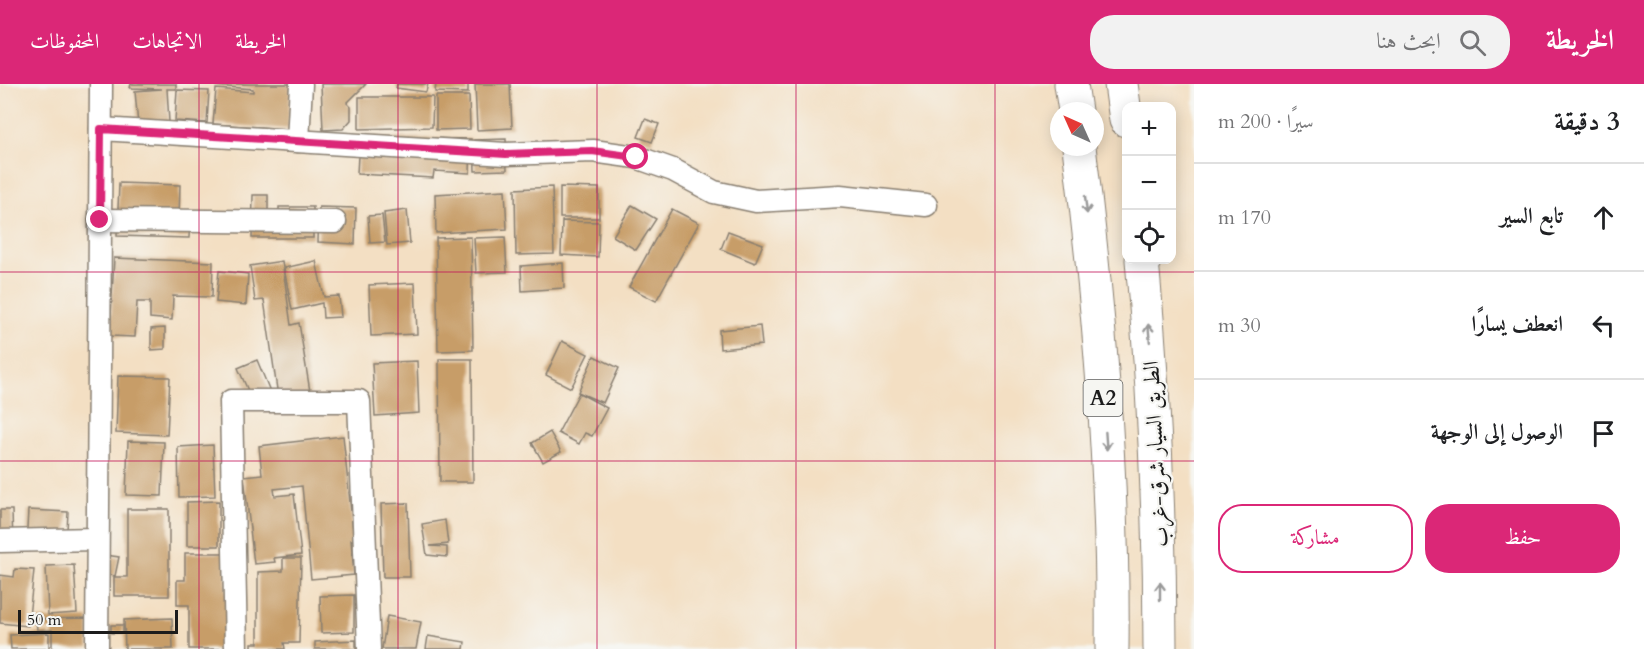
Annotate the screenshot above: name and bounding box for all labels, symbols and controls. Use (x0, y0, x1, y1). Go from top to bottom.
search box (1090, 15, 1510, 69)
text: الخريطة (1546, 21, 1614, 59)
text: ابحث هنا (1376, 26, 1441, 56)
icon: search (1456, 26, 1489, 59)
text: المحفوظات (30, 27, 99, 56)
text: الاتجاهات (132, 27, 202, 56)
text: الخريطة (235, 27, 286, 56)
north arrow (1050, 102, 1104, 156)
map controls (1122, 102, 1176, 264)
button: + (1122, 102, 1176, 156)
text: 3 دقيقة (1554, 104, 1620, 139)
text: سيرًا · 200 m (1218, 108, 1314, 135)
route start (622, 143, 648, 169)
button: − (1122, 156, 1176, 210)
one-way arrow (1081, 195, 1092, 214)
text: تابع السير (1500, 201, 1563, 231)
icon: ahead (1587, 201, 1620, 234)
text: 170 m (1218, 204, 1271, 231)
route end (86, 206, 112, 232)
button: locate (1122, 210, 1176, 264)
text: انعطف يسارًا (1472, 309, 1563, 339)
icon: left (1587, 309, 1620, 342)
text: 30 m (1218, 312, 1261, 339)
one-way arrow (1143, 323, 1154, 343)
street label: الطريق السيار شرق-غرب (1136, 360, 1176, 548)
road number: A2 (1084, 380, 1122, 416)
text: الوصول إلى الوجهة (1431, 417, 1563, 447)
icon: arrive (1587, 417, 1620, 450)
one-way arrow (1101, 431, 1112, 451)
button: مشاركة (1218, 504, 1413, 573)
button: حفظ (1425, 504, 1620, 573)
one-way arrow (1154, 581, 1166, 601)
scale bar (18, 607, 178, 634)
text: 50 m (27, 609, 61, 631)

